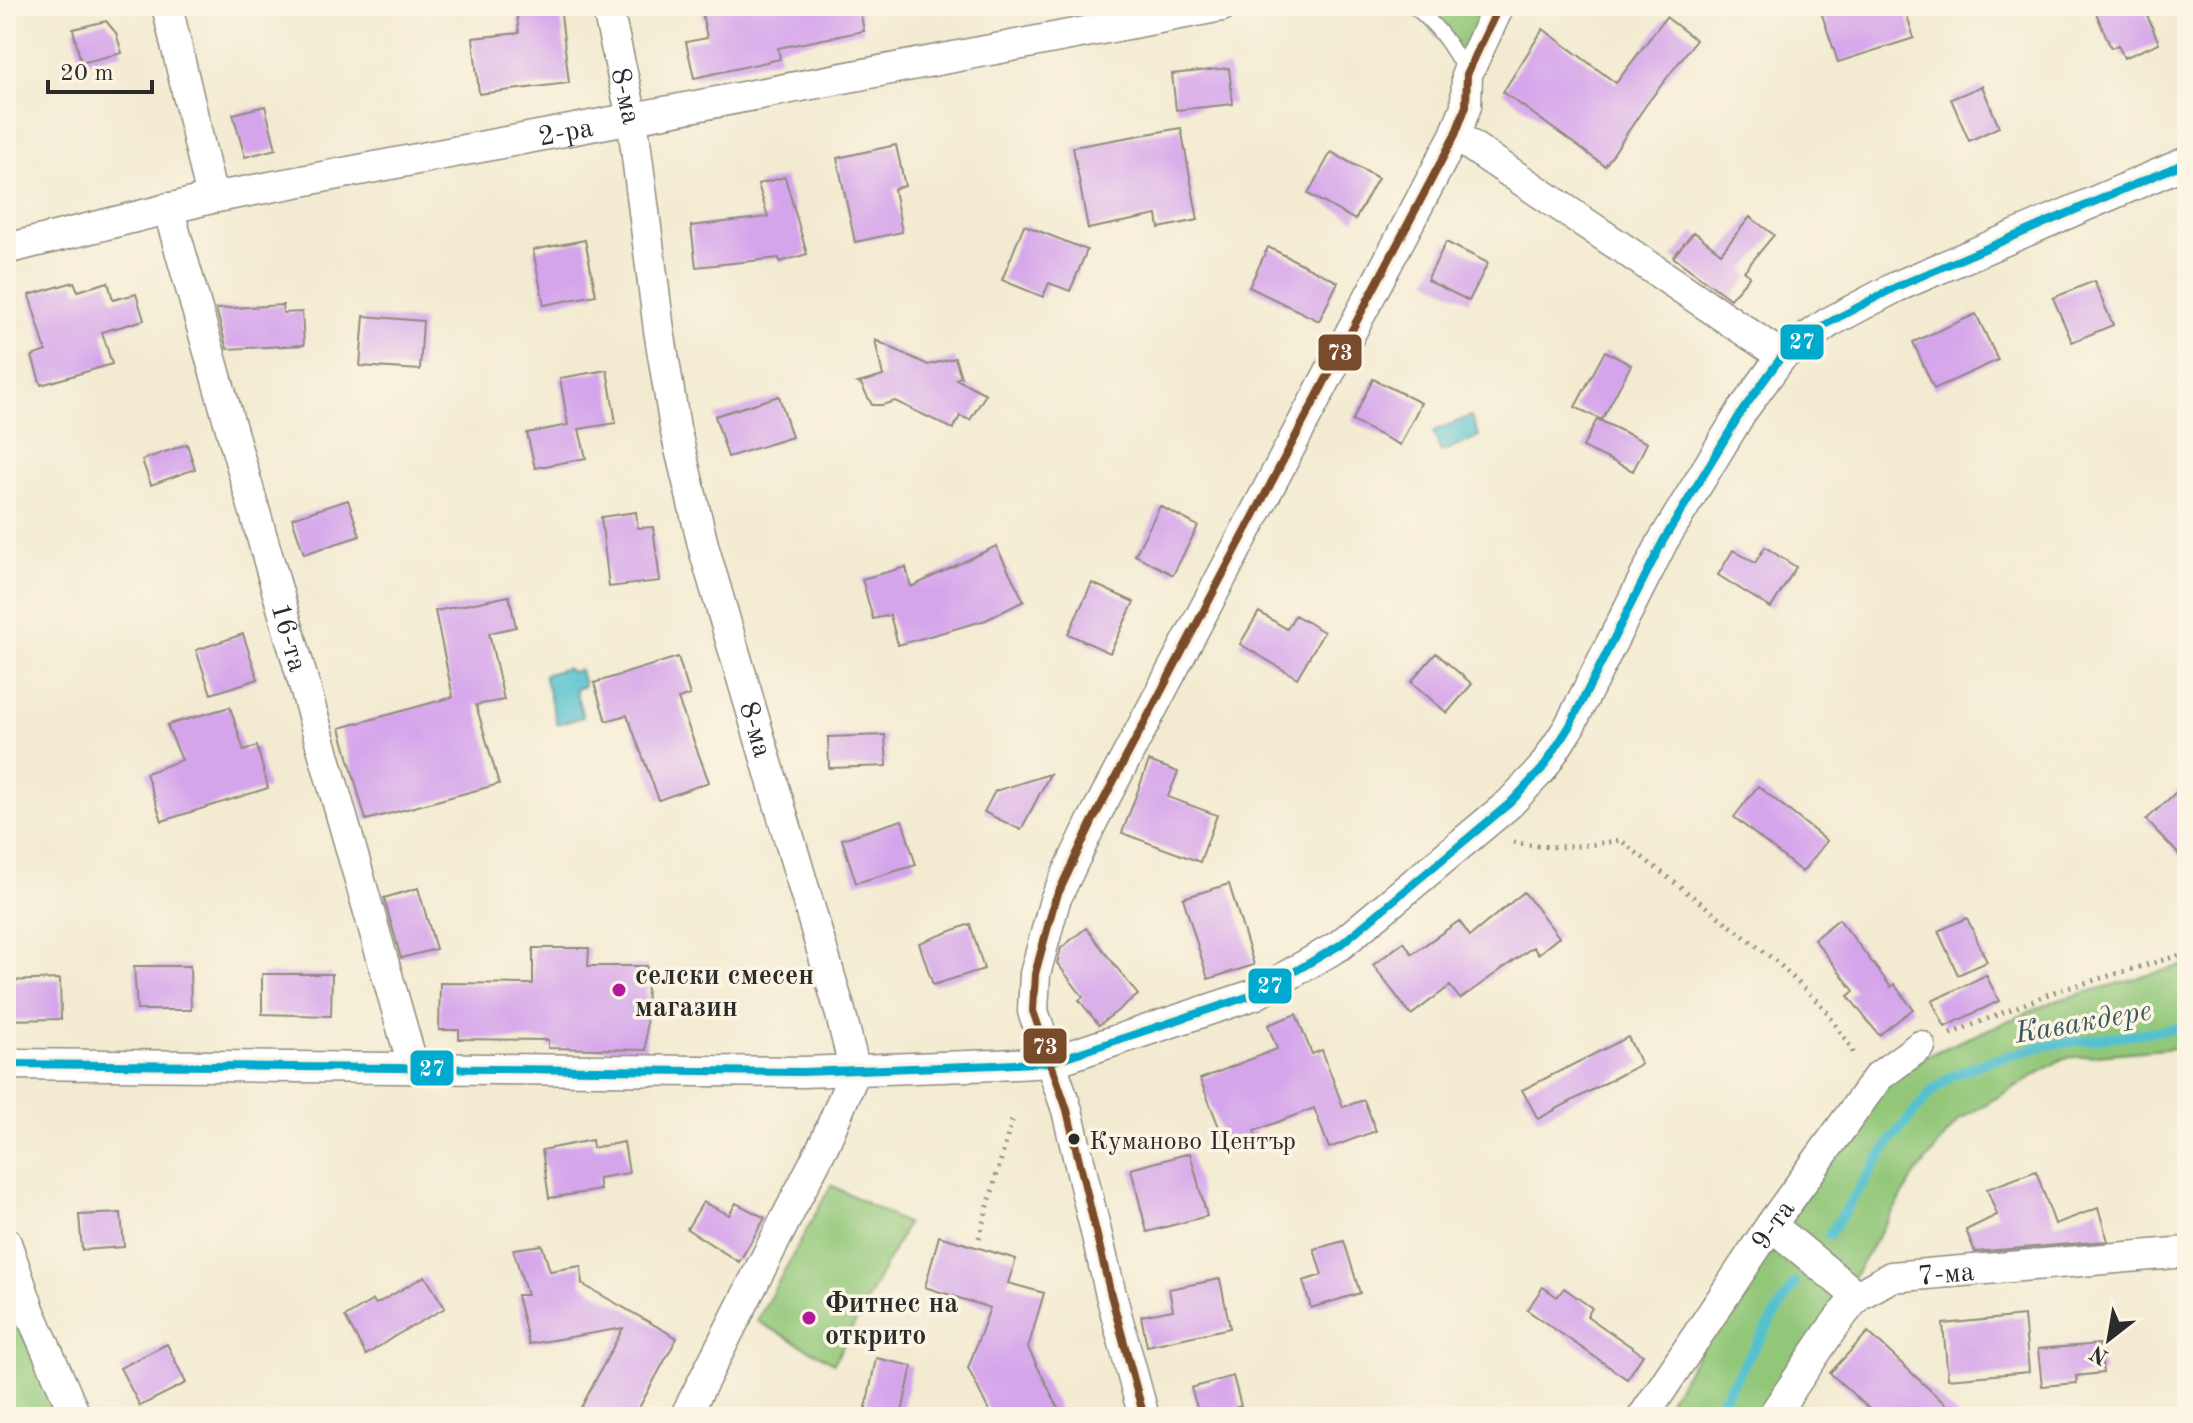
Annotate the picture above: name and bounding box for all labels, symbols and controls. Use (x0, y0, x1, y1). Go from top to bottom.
scale bar (48, 44, 152, 94)
text: 20 m (60, 62, 114, 86)
street label: 8-ма (604, 66, 644, 127)
street label: 2-ра (536, 115, 596, 153)
line badge: 27 (1779, 323, 1825, 361)
text: 27 (1789, 332, 1815, 354)
line badge: 73 (1317, 333, 1363, 372)
text: 73 (1327, 343, 1353, 365)
street label: 16-та (265, 600, 311, 675)
street label: 8-ма (733, 699, 776, 761)
place label: селски смесен магазин (635, 963, 814, 1023)
line badge: 27 (1247, 967, 1293, 1005)
text: 27 (1257, 976, 1283, 998)
marker: селски смесен магазин (610, 981, 628, 999)
water label: Кавакдере (2012, 996, 2154, 1050)
line badge: 73 (1022, 1027, 1068, 1065)
text: 73 (1032, 1037, 1058, 1059)
line badge: 27 (409, 1049, 455, 1087)
text: 27 (419, 1059, 445, 1081)
place label: Куманово Център (1089, 1129, 1296, 1155)
marker: Куманово Център (1066, 1131, 1082, 1147)
street label: 9-та (1748, 1196, 1801, 1256)
street label: 7-ма (1917, 1259, 1976, 1292)
place label: Фитнес на открито (825, 1291, 959, 1351)
north arrow (2069, 1299, 2149, 1379)
marker: Фитнес на открито (800, 1309, 818, 1327)
text: N (2087, 1341, 2113, 1368)

